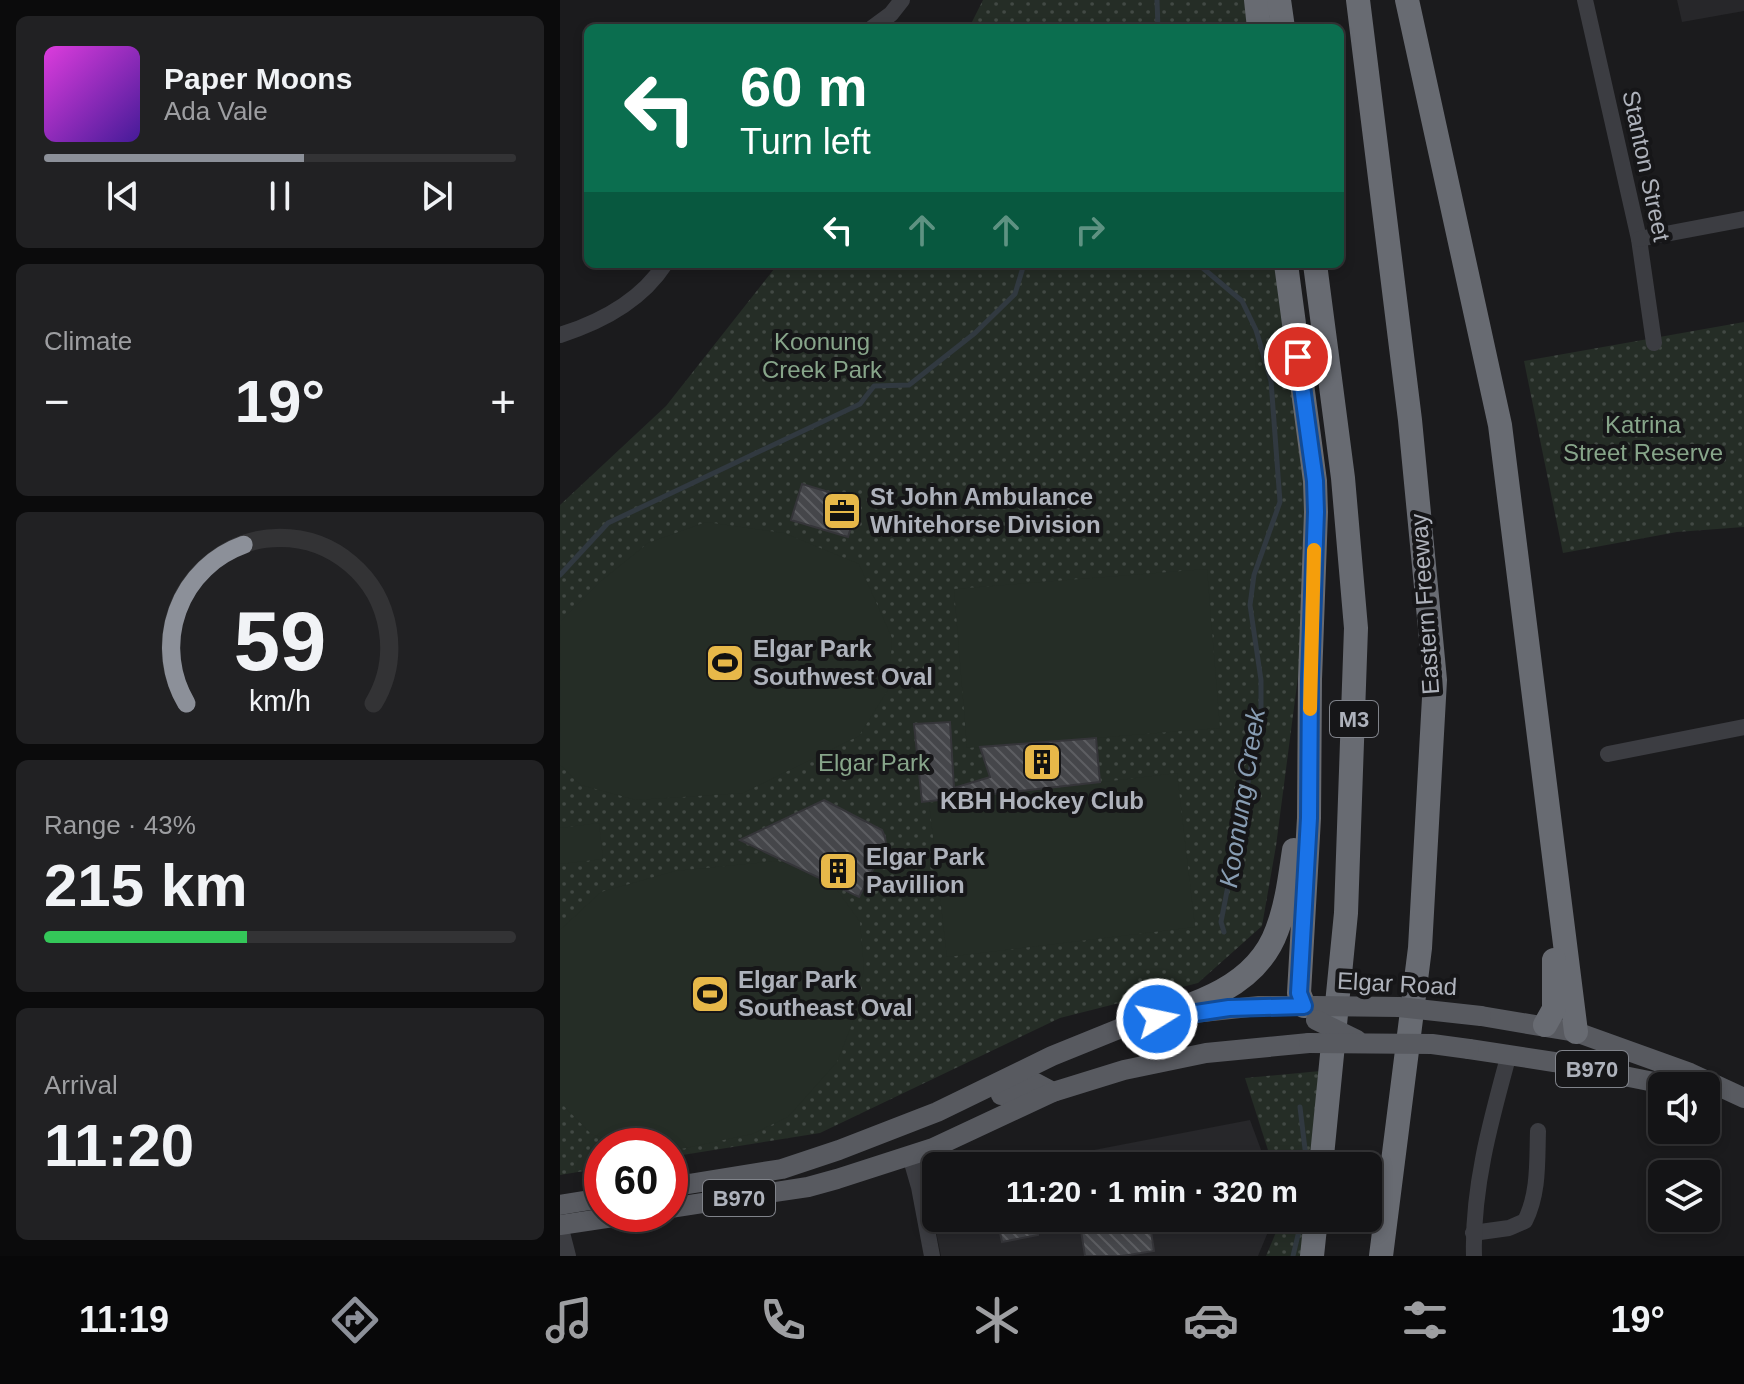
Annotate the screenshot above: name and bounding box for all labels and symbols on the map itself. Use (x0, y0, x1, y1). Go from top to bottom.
street label: Stanton Street (1617, 88, 1676, 244)
pin (1264, 323, 1332, 391)
park label: Koonung Creek Park (762, 328, 883, 383)
park label: Katrina Street Reserve (1563, 411, 1723, 466)
place label: St John Ambulance Whitehorse Division (870, 483, 1101, 538)
office icon: St John Ambulance Whitehorse Division (821, 490, 863, 532)
street label: Eastern Freeway (1405, 513, 1444, 695)
place label: Elgar Park Southwest Oval (753, 635, 933, 690)
sports icon: Elgar Park Southwest Oval (704, 642, 746, 684)
road number: M3 (1330, 701, 1378, 737)
water label: Koonung Creek (1213, 704, 1271, 890)
building icon: KBH Hockey Club (1021, 741, 1063, 783)
park label: Elgar Park (818, 749, 931, 776)
place label: KBH Hockey Club (940, 787, 1144, 814)
place label: Elgar Park Pavillion (866, 843, 985, 898)
building icon: Elgar Park Pavillion (817, 850, 859, 892)
place label: Elgar Park Southeast Oval (738, 966, 913, 1021)
street label: Elgar Road (1336, 967, 1458, 1000)
sports icon: Elgar Park Southeast Oval (689, 973, 731, 1015)
position arrow (1115, 977, 1199, 1061)
road number: B970 (1556, 1051, 1628, 1087)
speed limit sign: 60 (584, 1128, 688, 1232)
road number: B970 (703, 1180, 775, 1216)

